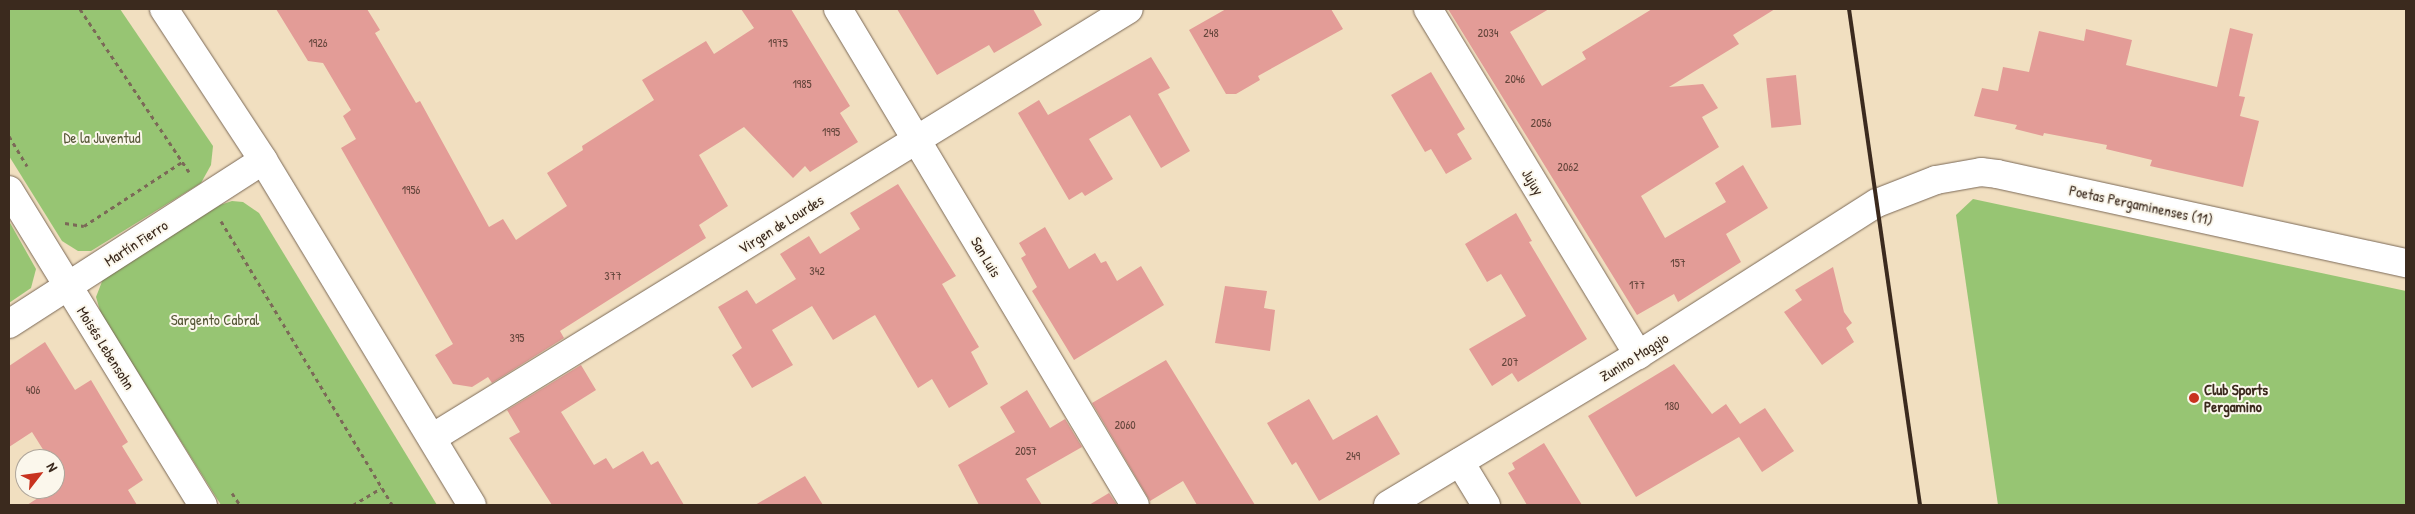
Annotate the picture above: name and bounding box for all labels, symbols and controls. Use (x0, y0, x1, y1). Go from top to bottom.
house number: 248 (1203, 26, 1219, 40)
house number: 2034 (1478, 26, 1498, 40)
house number: 1926 (308, 36, 328, 50)
house number: 1975 (768, 36, 788, 50)
house number: 2046 (1505, 72, 1525, 86)
house number: 1985 (792, 77, 812, 91)
house number: 2056 (1531, 116, 1551, 130)
house number: 1995 (822, 125, 840, 139)
park label: De la Juventud (63, 129, 141, 147)
house number: 2062 (1557, 160, 1579, 174)
street label: Jujuy (1518, 166, 1548, 198)
street label: Poetas Pergaminenses (11) (2068, 181, 2214, 229)
house number: 1956 (402, 183, 420, 197)
street label: Virgen de Lourdes (735, 191, 827, 257)
street label: Martín Fierro (101, 216, 171, 270)
street label: San Luis (967, 234, 1005, 280)
house number: 157 (1670, 256, 1686, 270)
house number: 342 (809, 264, 825, 278)
house number: 377 (604, 269, 622, 283)
house number: 177 (1629, 278, 1645, 292)
street label: Moisés Lebensohn (73, 303, 139, 393)
park label: Sargento Cabral (171, 311, 259, 329)
street label: Zunino Maggio (1596, 329, 1672, 385)
house number: 395 (510, 331, 524, 345)
house number: 207 (1502, 355, 1518, 369)
place label: Club Sports Pergamino (2204, 380, 2268, 415)
house number: 406 (26, 383, 40, 397)
marker: Club Sports Pergamino (2188, 392, 2200, 404)
house number: 180 (1665, 399, 1679, 413)
house number: 2060 (1114, 418, 1136, 432)
house number: 2057 (1015, 444, 1037, 458)
north arrow (15, 449, 65, 499)
house number: 249 (1346, 449, 1360, 463)
text: N (42, 459, 63, 475)

